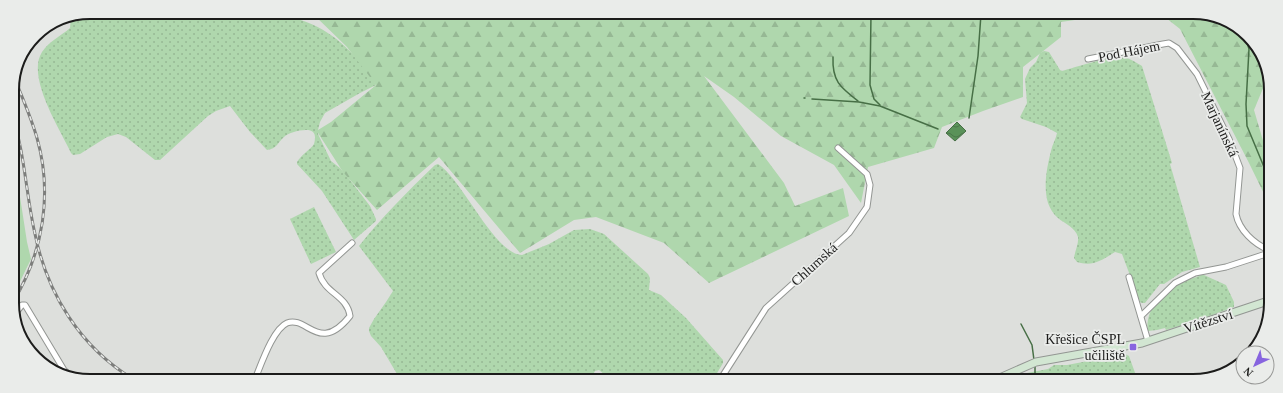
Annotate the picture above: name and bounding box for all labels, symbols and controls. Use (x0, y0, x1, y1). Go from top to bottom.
street label: Pod Hájem (1097, 38, 1161, 65)
street label: Marjanínská (1198, 89, 1241, 160)
street label: Chlumská (788, 239, 841, 289)
street label: Vítězství (1182, 306, 1235, 336)
place label: Křešice ČSPL učiliště (1045, 331, 1125, 363)
marker: Křešice ČSPL učiliště (1128, 342, 1138, 352)
north arrow (1235, 345, 1275, 385)
text: N (1241, 365, 1255, 379)

